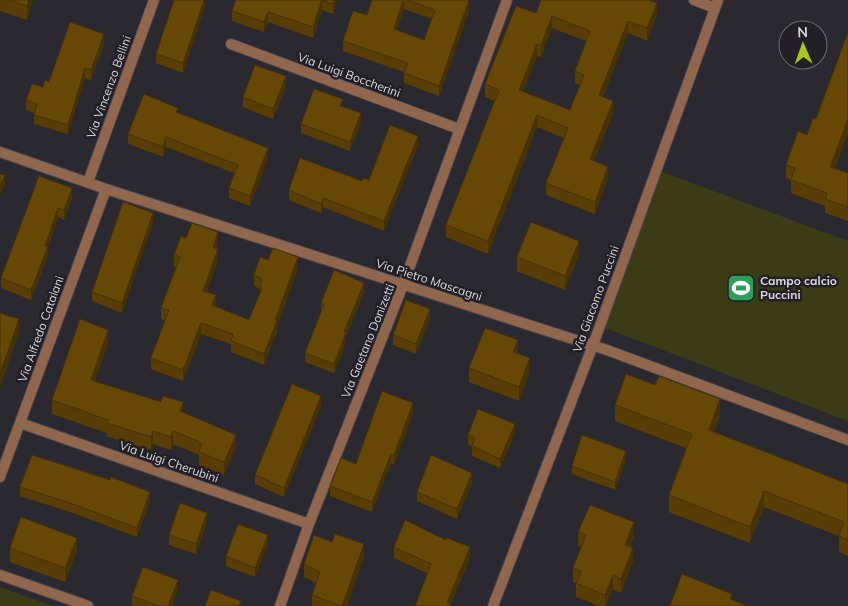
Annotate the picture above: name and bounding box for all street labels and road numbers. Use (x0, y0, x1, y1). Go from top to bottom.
street label: Via Vincenzo Bellini (83, 33, 134, 140)
street label: Via Luigi Boccherini (296, 49, 403, 100)
street label: Via Giacomo Puccini (569, 243, 622, 354)
street label: Via Pietro Mascagni (374, 255, 484, 304)
street label: Via Alfredo Catalani (14, 274, 67, 384)
street label: Via Gaetano Donizetti (338, 281, 397, 400)
street label: Via Luigi Cherubini (118, 438, 221, 486)

